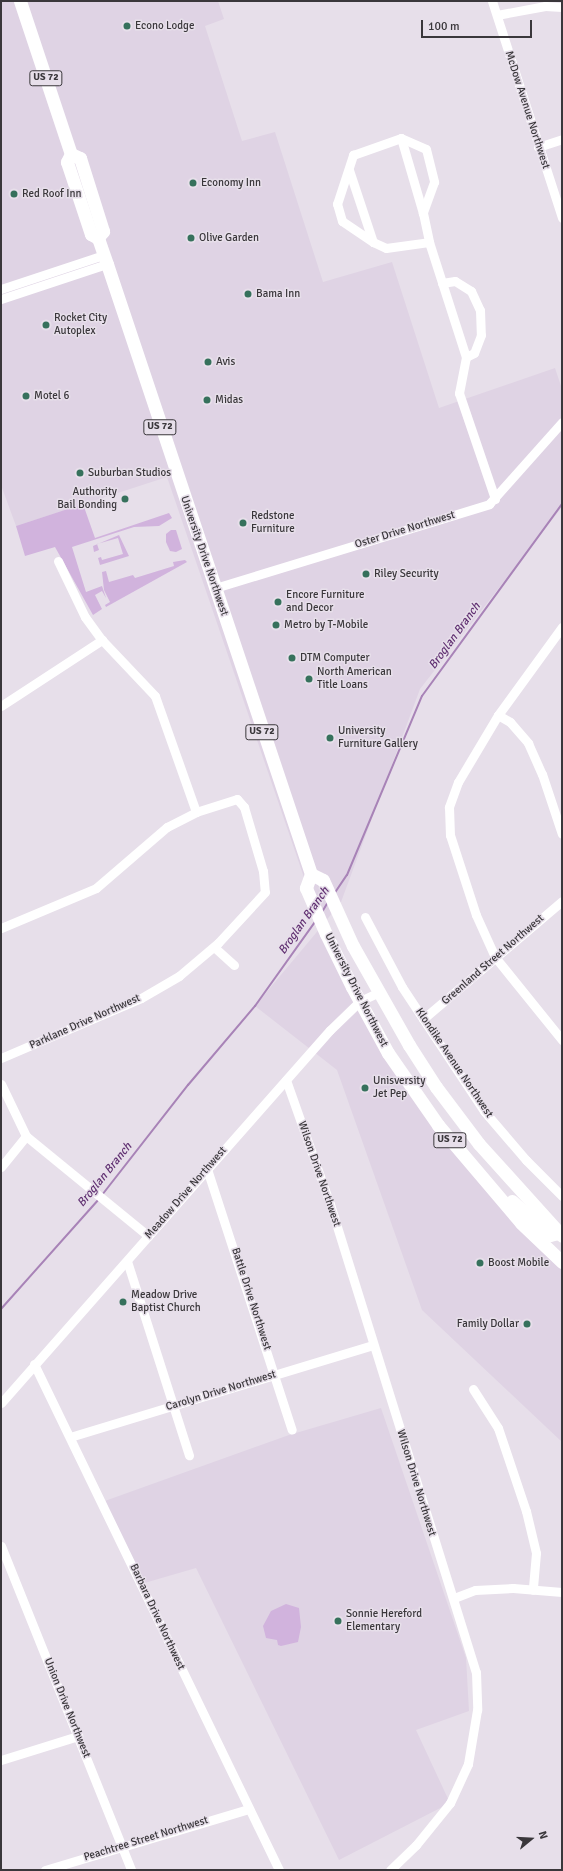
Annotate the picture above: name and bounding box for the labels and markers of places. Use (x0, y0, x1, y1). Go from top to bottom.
place label: Econo Lodge (135, 19, 194, 33)
marker: Econo Lodge (122, 21, 132, 31)
place label: Economy Inn (201, 176, 261, 190)
marker: Economy Inn (188, 178, 198, 188)
place label: Red Roof Inn (22, 187, 81, 201)
marker: Red Roof Inn (9, 189, 19, 199)
place label: Olive Garden (199, 231, 259, 245)
marker: Olive Garden (186, 233, 196, 243)
place label: Bama Inn (256, 287, 300, 301)
marker: Bama Inn (243, 289, 253, 299)
place label: Rocket City Autoplex (54, 312, 107, 338)
marker: Rocket City Autoplex (41, 320, 51, 330)
place label: Avis (216, 355, 235, 369)
marker: Avis (203, 357, 213, 367)
place label: Motel 6 (34, 389, 69, 403)
marker: Motel 6 (21, 391, 31, 401)
place label: Midas (215, 393, 243, 407)
marker: Midas (202, 395, 212, 405)
place label: Suburban Studios (88, 466, 171, 480)
marker: Suburban Studios (75, 468, 85, 478)
place label: Authority Bail Bonding (57, 486, 117, 512)
marker: Authority Bail Bonding (120, 494, 130, 504)
place label: Redstone Furniture (251, 510, 295, 536)
marker: Redstone Furniture (238, 518, 248, 528)
place label: Riley Security (374, 567, 439, 581)
marker: Riley Security (361, 569, 371, 579)
place label: Encore Furniture and Decor (286, 589, 364, 615)
marker: Encore Furniture and Decor (273, 597, 283, 607)
place label: Metro by T-Mobile (284, 618, 368, 632)
marker: Metro by T-Mobile (271, 620, 281, 630)
place label: DTM Computer (300, 651, 370, 665)
marker: DTM Computer (287, 653, 297, 663)
place label: North American Title Loans (317, 666, 392, 692)
marker: North American Title Loans (304, 674, 314, 684)
place label: University Furniture Gallery (338, 725, 418, 751)
marker: University Furniture Gallery (325, 733, 335, 743)
place label: Unisversity Jet Pep (373, 1075, 425, 1101)
marker: Unisversity Jet Pep (360, 1083, 370, 1093)
place label: Boost Mobile (488, 1256, 549, 1270)
marker: Boost Mobile (475, 1258, 485, 1268)
place label: Meadow Drive Baptist Church (131, 1289, 201, 1315)
marker: Meadow Drive Baptist Church (118, 1297, 128, 1307)
place label: Family Dollar (457, 1317, 519, 1331)
marker: Family Dollar (522, 1319, 532, 1329)
place label: Sonnie Hereford Elementary (346, 1608, 422, 1634)
marker: Sonnie Hereford Elementary (333, 1616, 343, 1626)

